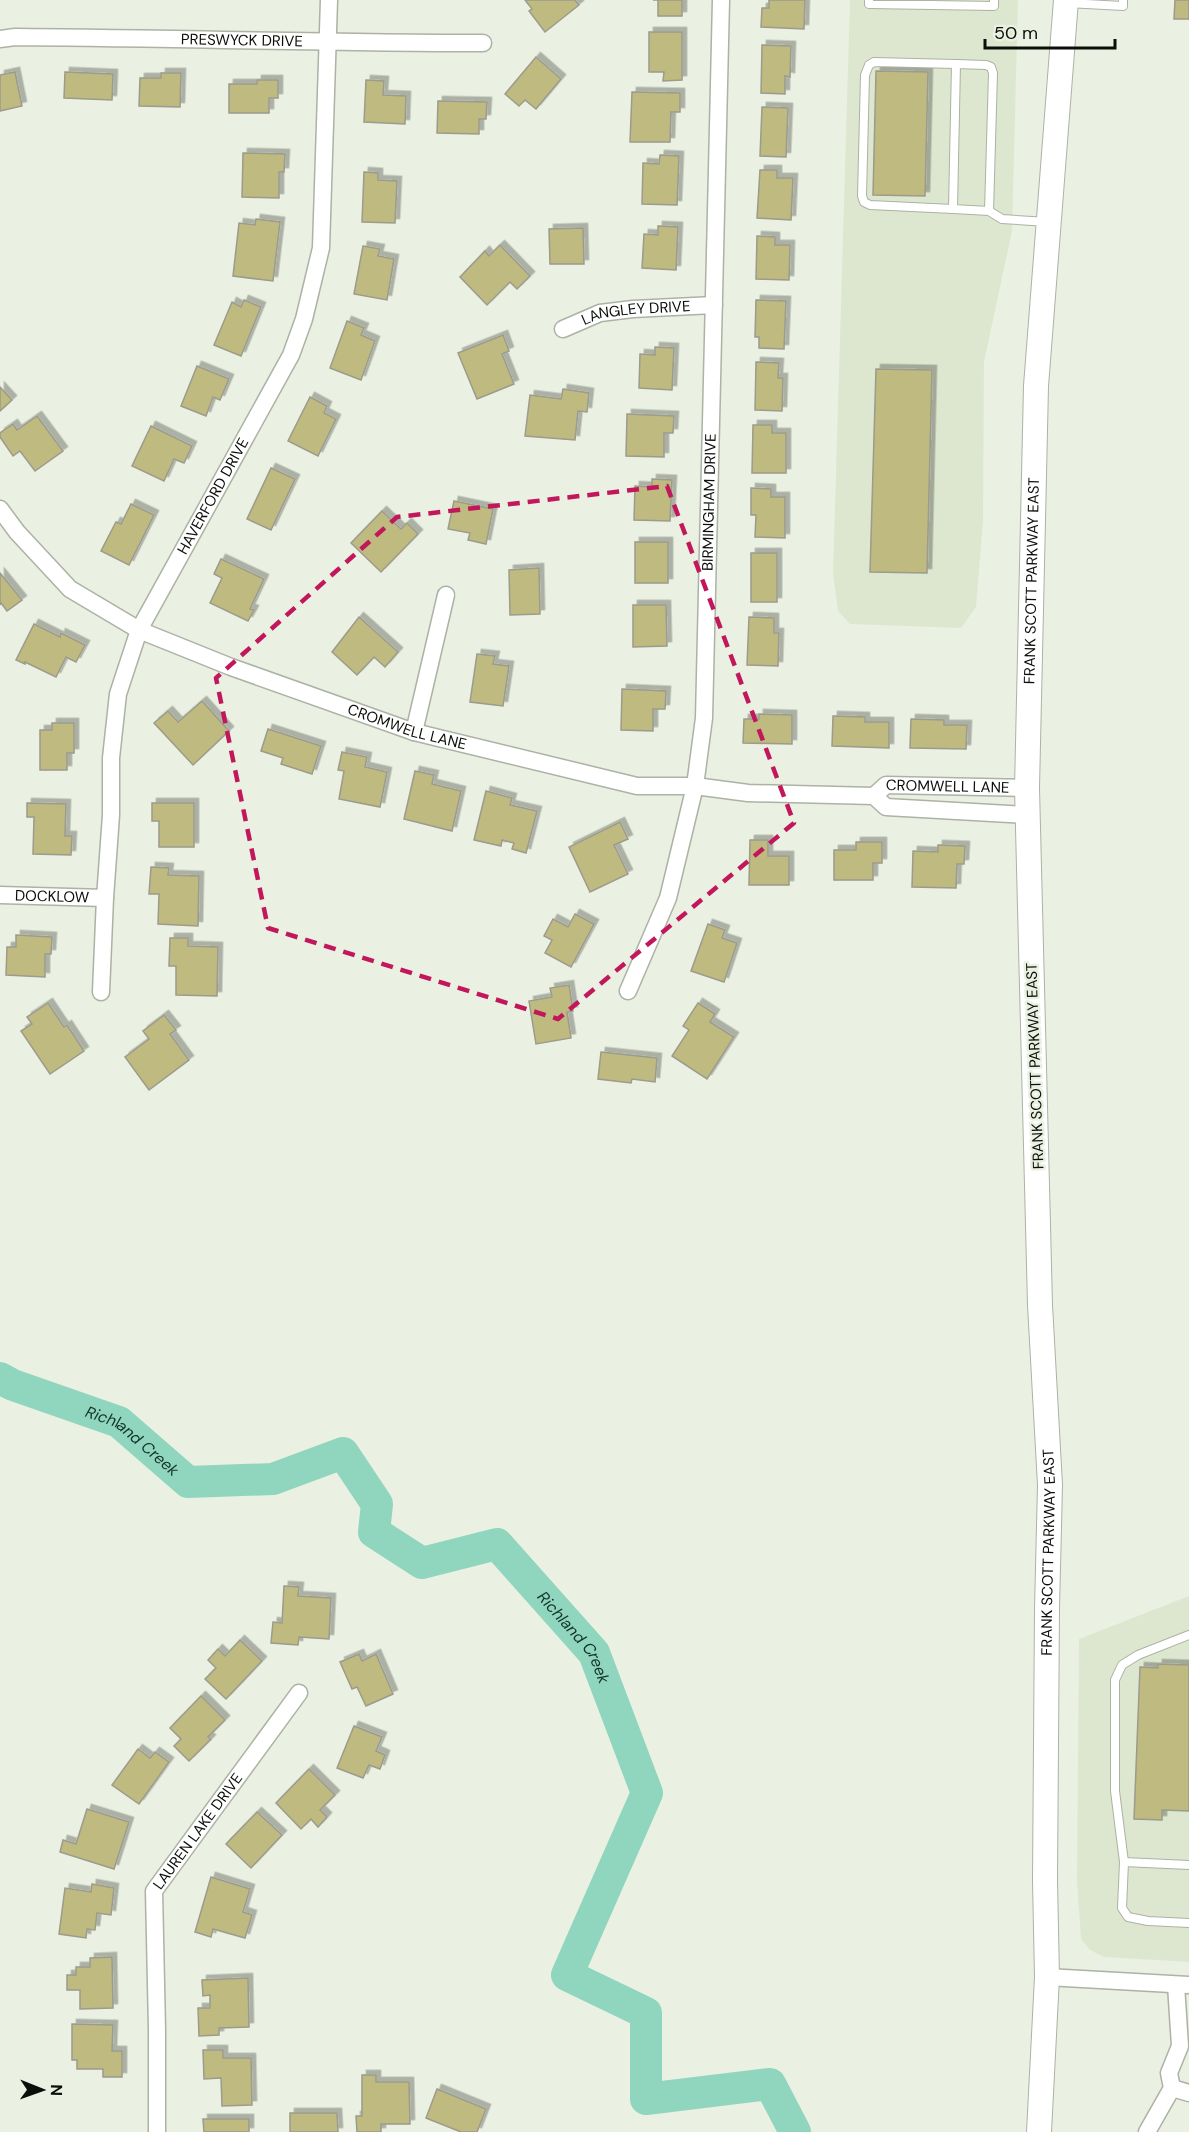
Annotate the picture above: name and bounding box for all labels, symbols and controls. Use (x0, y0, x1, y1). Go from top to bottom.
scale bar (985, 12, 1116, 50)
text: 50 m (994, 21, 1038, 45)
street label: PRESWYCK DRIVE (181, 29, 303, 51)
street label: LANGLEY DRIVE (578, 296, 691, 330)
street label: BIRMINGHAM DRIVE (697, 433, 721, 571)
street label: HAVERFORD DRIVE (173, 434, 253, 558)
street label: FRANK SCOTT PARKWAY EAST (1019, 477, 1044, 684)
street label: CROMWELL LANE (345, 699, 469, 754)
street label: CROMWELL LANE (886, 775, 1010, 798)
street label: DOCKLOW (15, 885, 90, 908)
street label: FRANK SCOTT PARKWAY EAST (1021, 962, 1049, 1170)
water label: Richland Creek (83, 1401, 184, 1481)
street label: FRANK SCOTT PARKWAY EAST (1037, 1448, 1060, 1656)
water label: Richland Creek (533, 1586, 615, 1687)
street label: LAUREN LAKE DRIVE (148, 1769, 247, 1893)
north arrow (12, 2060, 72, 2120)
text: N (46, 2084, 67, 2096)

